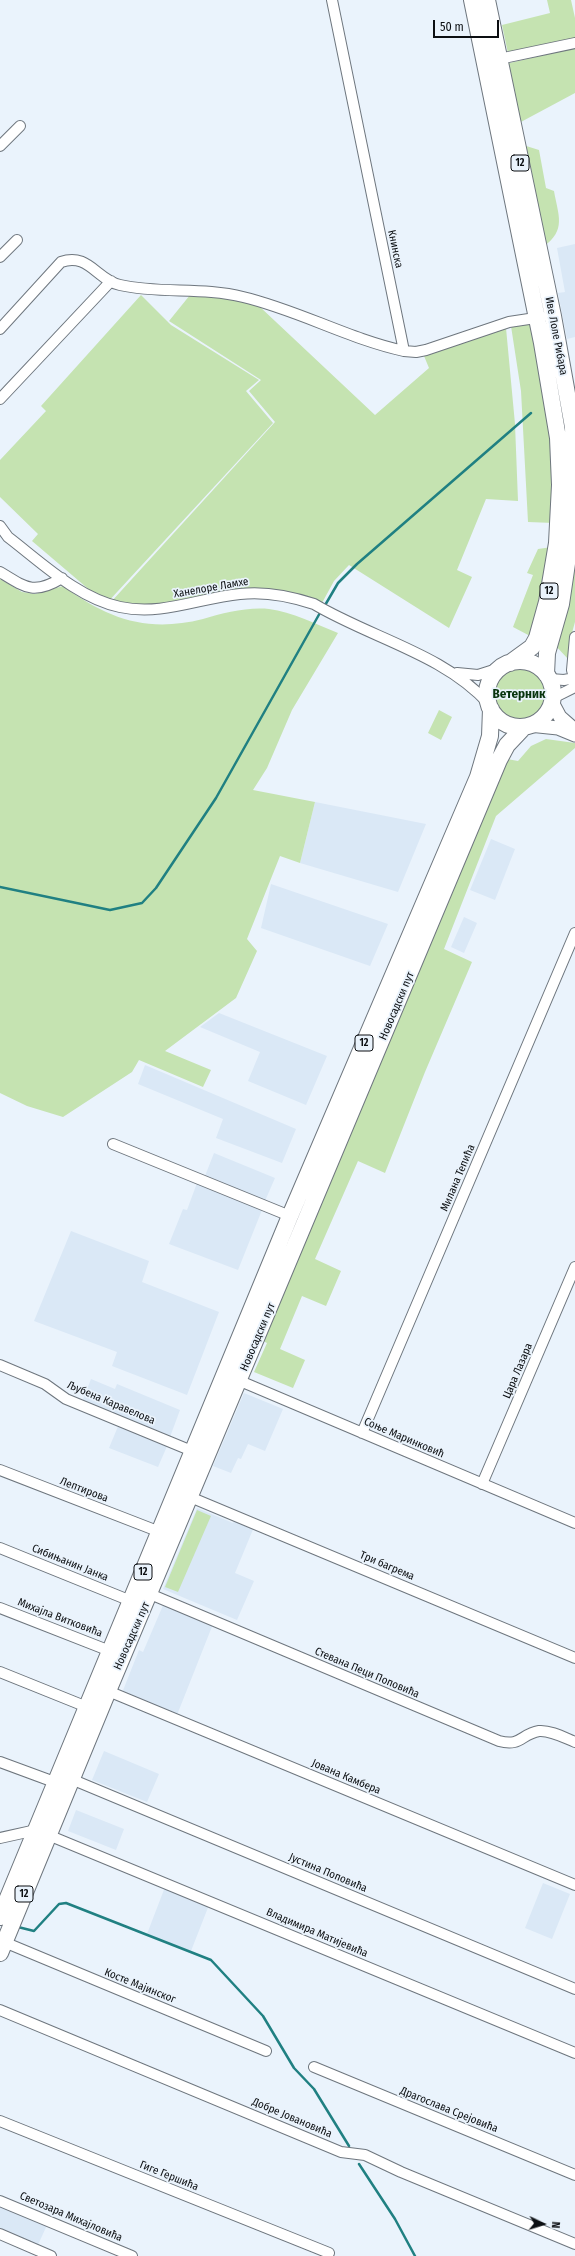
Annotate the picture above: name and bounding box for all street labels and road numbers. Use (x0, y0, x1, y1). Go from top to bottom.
road number: 12 (511, 155, 529, 171)
street label: Книнска (385, 229, 405, 269)
street label: Иве Лоле Рибара (542, 296, 570, 376)
street label: Ханелоре Ламхе (172, 575, 250, 601)
road number: 12 (540, 583, 558, 599)
street label: Новосадски пут (377, 970, 417, 1042)
road number: 12 (355, 1035, 373, 1051)
street label: Милана Тепића (438, 1143, 478, 1213)
street label: Новосадски пут (238, 1301, 278, 1373)
street label: Цара Лазара (500, 1341, 536, 1401)
street label: Љубена Каравелова (65, 1379, 157, 1427)
street label: Соње Маринковић (362, 1415, 446, 1461)
street label: Лептирова (58, 1475, 110, 1505)
street label: Сибињанин Јанка (30, 1542, 110, 1584)
street label: Три багрема (358, 1549, 416, 1583)
road number: 12 (134, 1564, 152, 1580)
street label: Михајла Витковића (16, 1596, 104, 1640)
street label: Новосадски пут (111, 1600, 153, 1672)
street label: Стевана Пеци Поповића (313, 1645, 421, 1701)
street label: Јована Камбера (310, 1757, 382, 1797)
street label: Јустина Поповића (287, 1851, 369, 1895)
road number: 12 (15, 1886, 33, 1902)
street label: Владимира Матијевића (264, 1906, 370, 1960)
street label: Косте Мајинског (102, 1966, 178, 2006)
street label: Драгослава Срејовића (398, 2084, 500, 2136)
street label: Добре Јовановића (250, 2095, 334, 2141)
street label: Гиге Гершића (138, 2158, 200, 2194)
street label: Светозара Михајловића (18, 2189, 124, 2245)

